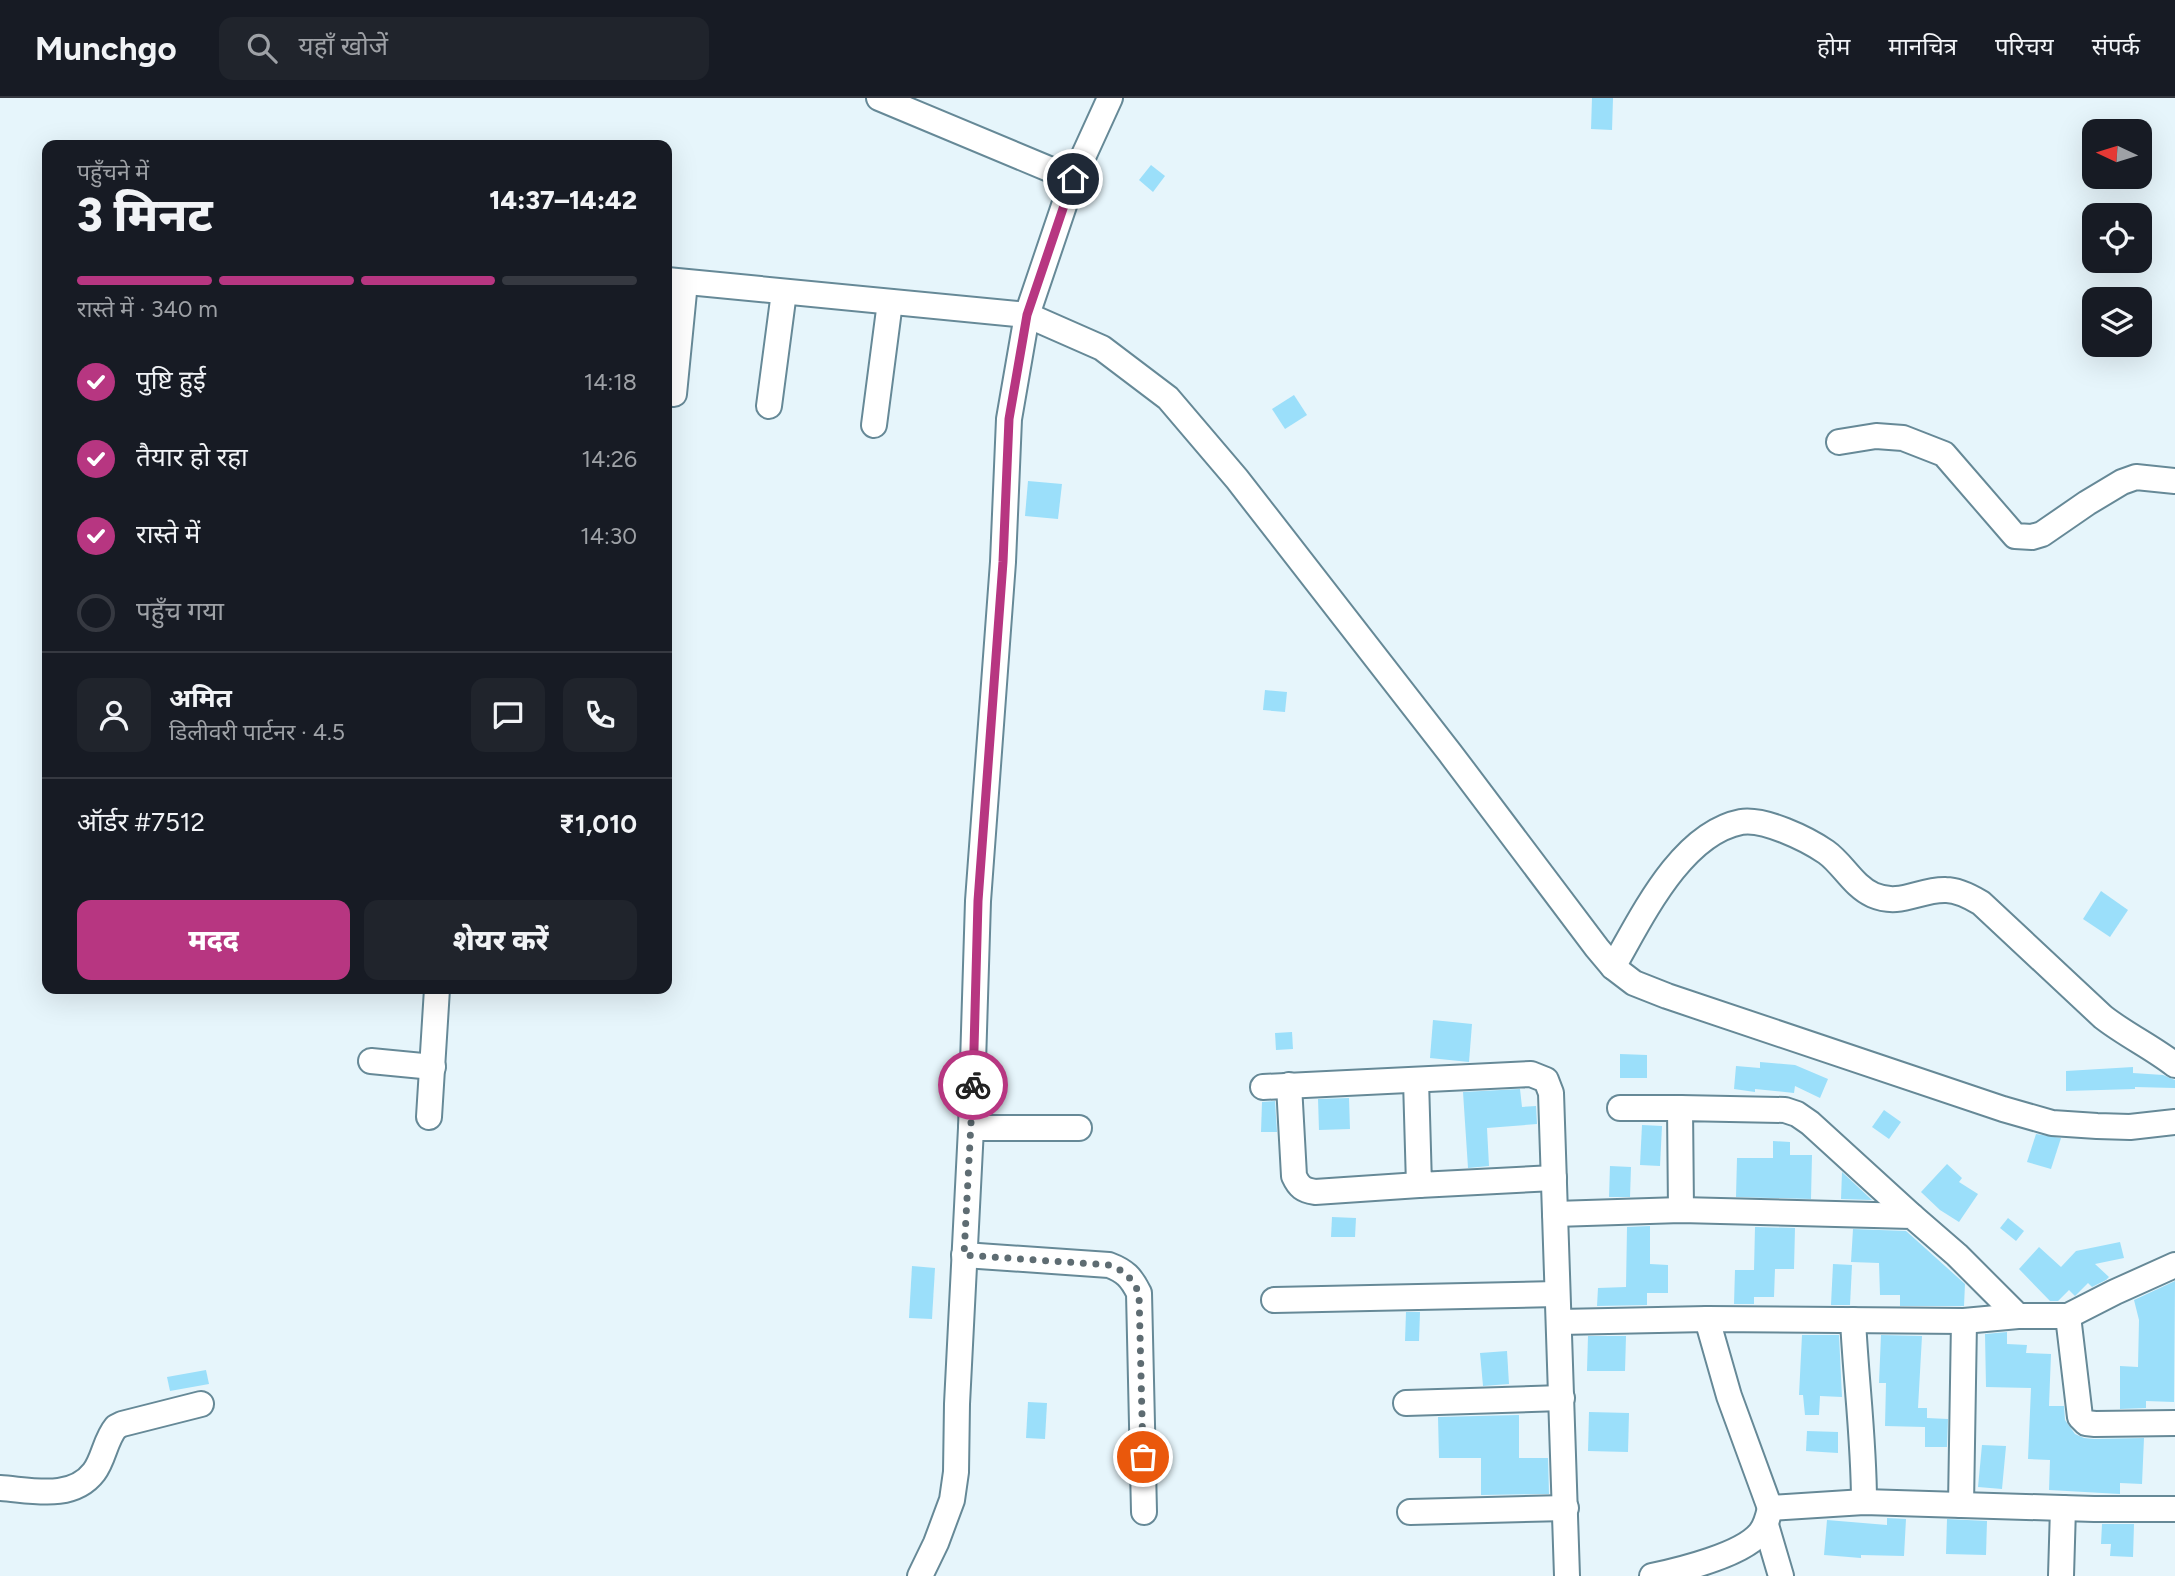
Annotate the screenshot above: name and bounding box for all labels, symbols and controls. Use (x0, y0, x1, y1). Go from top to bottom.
search box (219, 17, 709, 80)
text: Munchgo (35, 29, 177, 68)
icon: search (243, 29, 281, 67)
text: यहाँ खोजें (299, 30, 388, 62)
text: होम (1817, 32, 1850, 61)
text: मानचित्र (1888, 32, 1957, 61)
text: परिचय (1995, 32, 2054, 61)
text: संपर्क (2092, 32, 2140, 61)
north arrow (2082, 119, 2152, 189)
map controls (2082, 119, 2152, 357)
pin (1043, 149, 1103, 209)
text: पहुँचने में (77, 158, 149, 186)
icon: home (1054, 160, 1092, 198)
text: 14:37–14:42 (489, 184, 637, 216)
text: 3 मिनट (77, 187, 213, 243)
button: locate (2082, 203, 2152, 273)
button: layers (2082, 287, 2152, 357)
text: रास्ते में · 340 m (77, 295, 218, 323)
icon: check (77, 363, 115, 401)
text: पुष्टि हुई (136, 364, 206, 396)
text: 14:18 (584, 368, 637, 396)
icon: check (77, 440, 115, 478)
text: तैयार हो रहा (136, 441, 248, 473)
text: 14:26 (582, 445, 637, 473)
icon: check (77, 517, 115, 555)
text: रास्ते में (136, 518, 200, 550)
text: 14:30 (580, 522, 637, 550)
text: पहुँच गया (136, 595, 224, 627)
button: person (77, 678, 151, 752)
button: chat (471, 678, 545, 752)
button: phone (563, 678, 637, 752)
text: अमित (169, 682, 232, 714)
text: डिलीवरी पार्टनर · 4.5 (169, 718, 345, 746)
text: ऑर्डर #7512 (77, 806, 205, 838)
text: ₹1,010 (559, 808, 637, 840)
button: मदद (77, 900, 350, 980)
button: शेयर करें (364, 900, 637, 980)
courier (938, 1050, 1008, 1120)
icon: bike (954, 1066, 992, 1104)
pin (1113, 1427, 1173, 1487)
icon: bag (1124, 1438, 1162, 1476)

